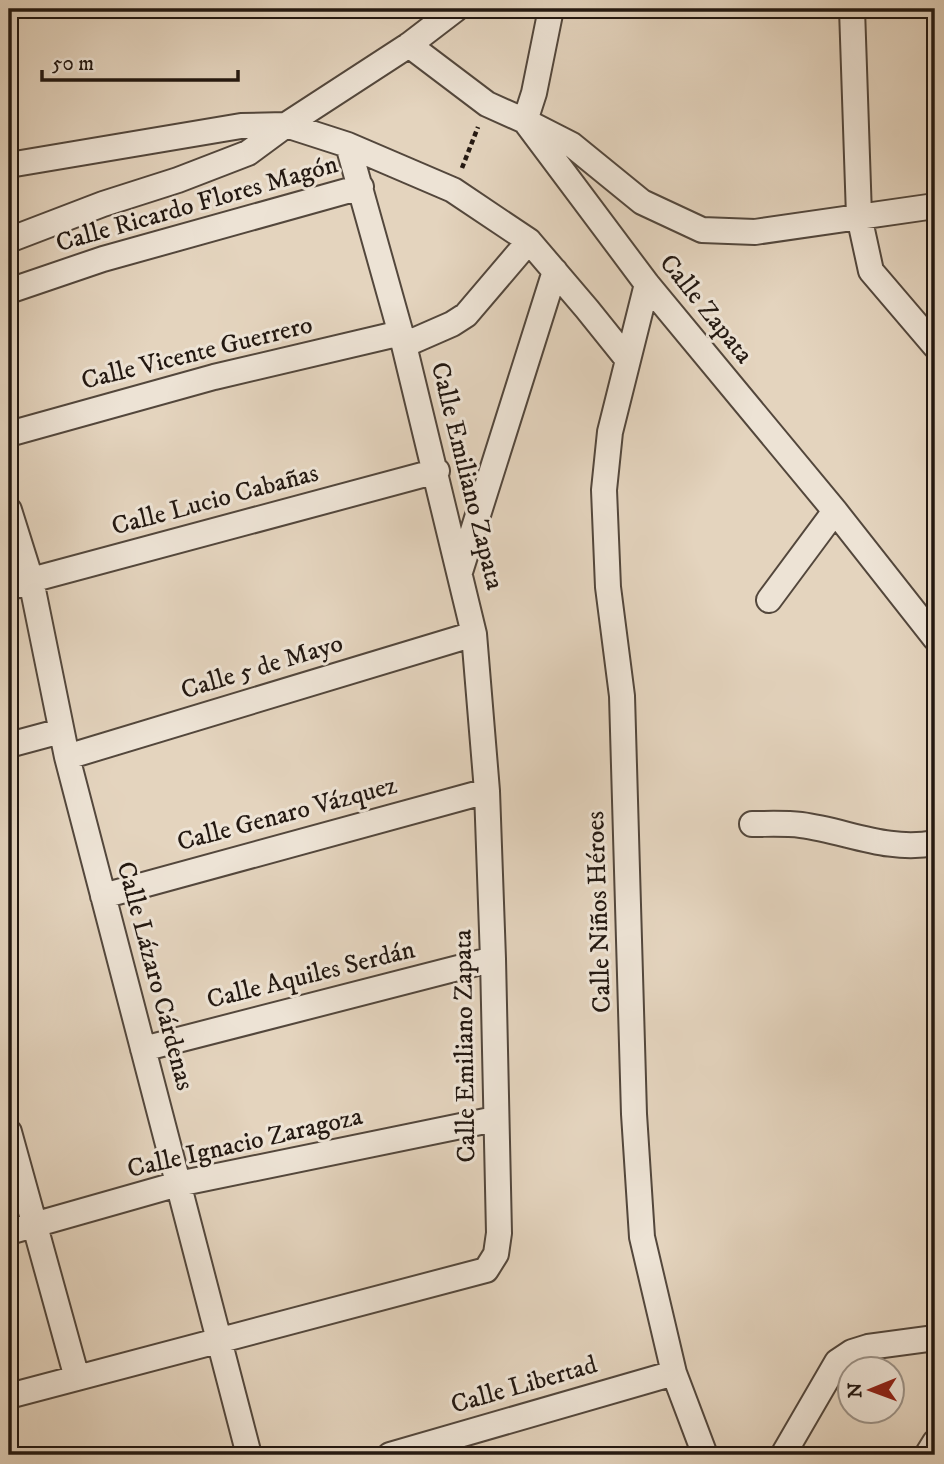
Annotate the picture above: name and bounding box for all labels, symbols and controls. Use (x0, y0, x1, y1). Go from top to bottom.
scale bar (42, 38, 238, 82)
text: 50 m (52, 51, 94, 77)
street label: Calle Ricardo Flores Magón (52, 148, 342, 260)
street label: Calle Zapata (652, 248, 760, 370)
street label: Calle Vicente Guerrero (78, 308, 316, 398)
street label: Calle Emiliano Zapata (423, 359, 511, 593)
street label: Calle Lucio Cabañas (108, 457, 322, 543)
street label: Calle 5 de Mayo (177, 627, 347, 707)
street label: Calle Genaro Vázquez (173, 769, 401, 859)
street label: Calle Niños Héroes (579, 811, 619, 1013)
street label: Calle Lázaro Cárdenas (109, 858, 201, 1094)
street label: Calle Emiliano Zapata (446, 929, 484, 1163)
street label: Calle Aquiles Serdán (204, 933, 419, 1017)
street label: Calle Ignacio Zaragoza (124, 1100, 366, 1186)
street label: Calle Libertad (447, 1348, 601, 1422)
north arrow (836, 1356, 906, 1426)
text: N (844, 1382, 867, 1398)

